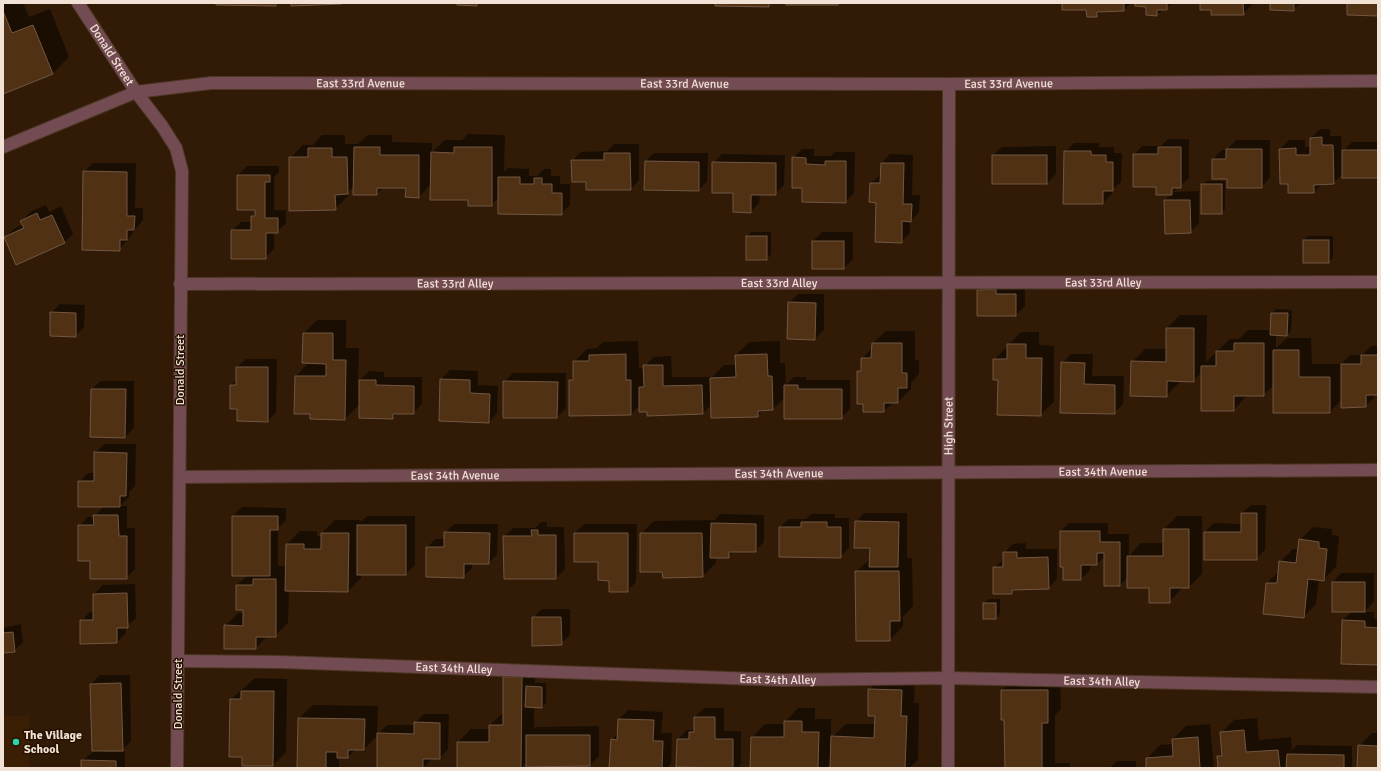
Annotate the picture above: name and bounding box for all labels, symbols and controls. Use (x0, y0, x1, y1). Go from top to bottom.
street label: Donald Street (86, 21, 137, 89)
street label: East 33rd Avenue (316, 76, 405, 91)
street label: East 33rd Avenue (640, 76, 729, 91)
street label: East 33rd Avenue (964, 76, 1053, 91)
street label: East 33rd Alley (741, 275, 818, 291)
street label: East 33rd Alley (1065, 275, 1142, 290)
street label: East 33rd Alley (417, 276, 494, 291)
street label: Donald Street (173, 335, 188, 405)
street label: High Street (941, 397, 956, 455)
street label: East 34th Avenue (1059, 464, 1147, 479)
street label: East 34th Avenue (735, 466, 823, 481)
street label: East 34th Avenue (411, 468, 499, 483)
street label: Donald Street (171, 659, 186, 729)
street label: East 34th Alley (415, 659, 493, 677)
street label: East 34th Alley (739, 671, 817, 688)
street label: East 34th Alley (1063, 673, 1141, 690)
place label: The Village School (24, 728, 82, 757)
marker: The Village School (11, 737, 21, 747)

